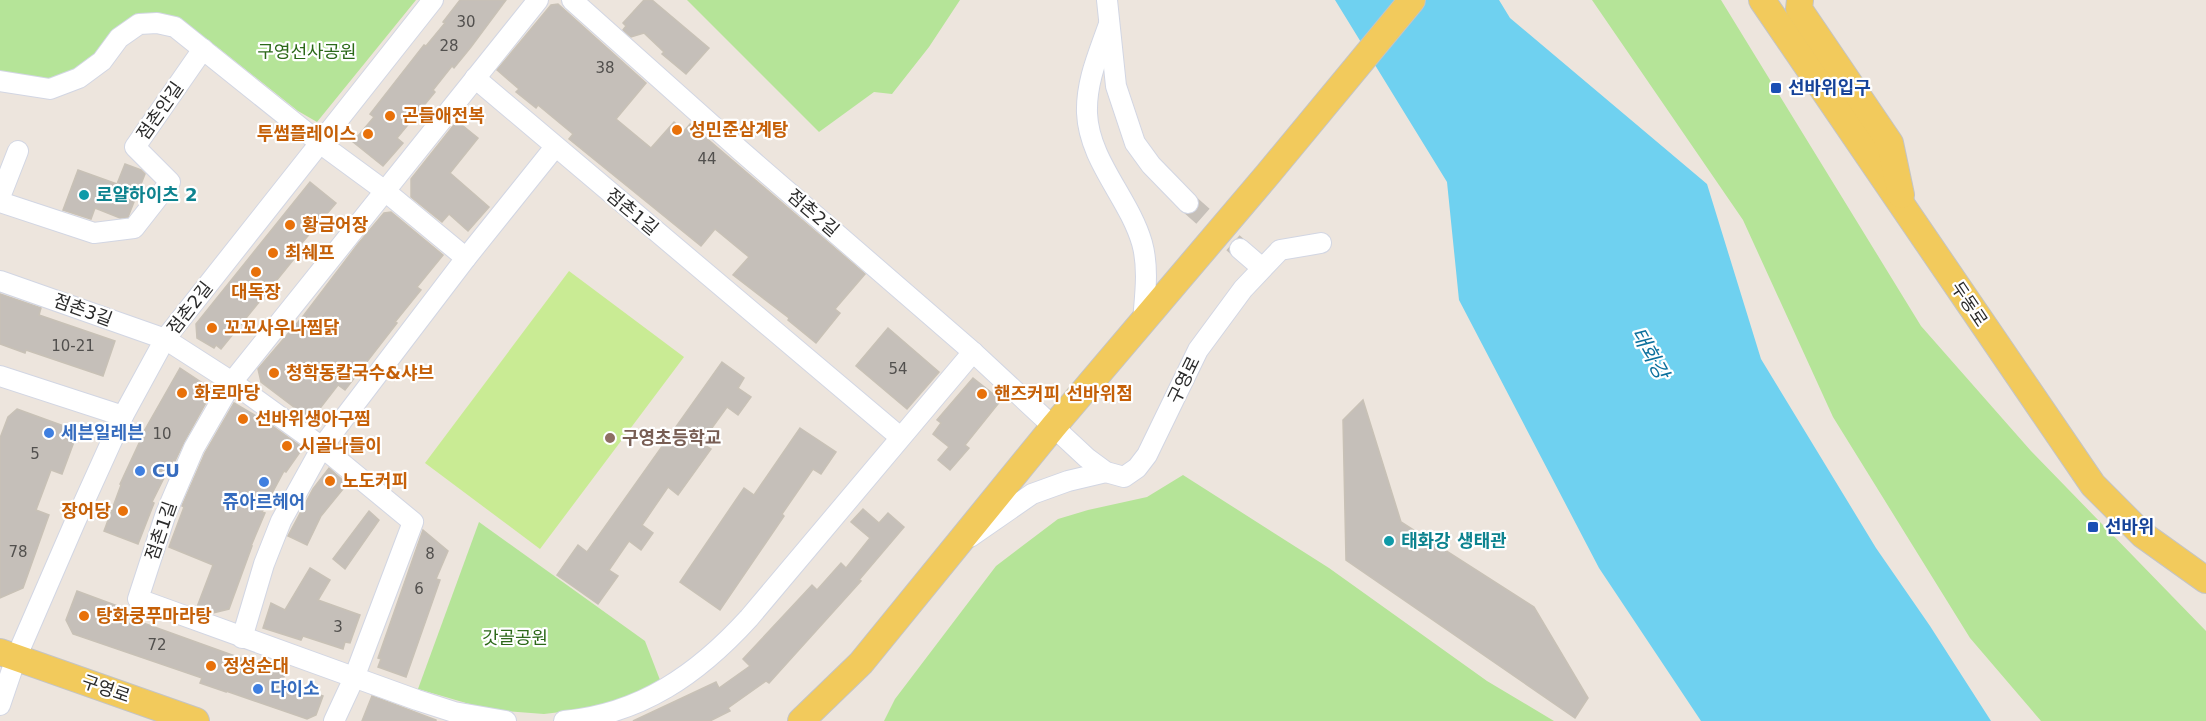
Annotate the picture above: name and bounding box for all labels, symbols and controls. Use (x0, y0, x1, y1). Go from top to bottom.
house number: 30 (456, 13, 476, 31)
house number: 28 (439, 37, 459, 55)
park label: 구영선사공원 (257, 41, 357, 62)
house number: 38 (595, 59, 615, 77)
place label: 선바위입구 (1788, 77, 1871, 98)
street label: 점촌안길 (132, 78, 187, 144)
marker: 선바위입구 (1769, 81, 1783, 95)
place label: 곤들애전복 (402, 105, 485, 126)
marker: 곤들애전복 (383, 109, 397, 123)
place label: 성민준삼계탕 (689, 119, 789, 140)
place label: 투썸플레이스 (257, 123, 356, 144)
marker: 성민준삼계탕 (670, 123, 684, 137)
marker: 투썸플레이스 (361, 127, 375, 141)
house number: 44 (697, 150, 717, 168)
place label: 로얄하이츠 2 (96, 184, 198, 205)
street label: 점촌1길 (602, 184, 662, 239)
street label: 점촌2길 (783, 185, 843, 241)
marker: 로얄하이츠 2 (77, 188, 91, 202)
place label: 황금어장 (302, 214, 369, 235)
marker: 황금어장 (283, 218, 297, 232)
place label: 최쉐프 (285, 242, 335, 263)
marker: 최쉐프 (266, 246, 280, 260)
marker: 대독장 (249, 265, 263, 279)
street label: 점촌2길 (163, 277, 217, 338)
street label: 두동로 (1947, 277, 1992, 330)
place label: 대독장 (231, 281, 281, 302)
street label: 점촌3길 (51, 289, 115, 330)
place label: 꼬꼬사우나찜닭 (224, 317, 340, 338)
marker: 꼬꼬사우나찜닭 (205, 321, 219, 335)
water label: 태화강 (1626, 323, 1675, 385)
house number: 10-21 (51, 337, 95, 355)
street label: 구영로 (1163, 353, 1204, 407)
house number: 54 (888, 360, 908, 378)
place label: 청학동칼국수&샤브 (286, 362, 434, 383)
marker: 청학동칼국수&샤브 (267, 366, 281, 380)
place label: 화로마당 (194, 382, 260, 403)
place label: 핸즈커피 선바위점 (994, 383, 1133, 404)
marker: 화로마당 (175, 386, 189, 400)
marker: 핸즈커피 선바위점 (975, 387, 989, 401)
place label: 선바위생아구찜 (255, 408, 371, 429)
marker: 선바위생아구찜 (236, 412, 250, 426)
place label: 세븐일레븐 (61, 422, 144, 443)
house number: 10 (152, 425, 172, 443)
marker: 세븐일레븐 (42, 426, 56, 440)
place label: 구영초등학교 (622, 427, 721, 448)
marker: 구영초등학교 (603, 431, 617, 445)
place label: 시골나들이 (299, 435, 382, 456)
marker: 시골나들이 (280, 439, 294, 453)
house number: 5 (30, 445, 40, 463)
place label: CU (152, 460, 180, 481)
marker: CU (133, 464, 147, 478)
place label: 노도커피 (342, 470, 408, 491)
marker: 노도커피 (323, 474, 337, 488)
marker: 쥬아르헤어 (257, 475, 271, 489)
place label: 쥬아르헤어 (223, 491, 305, 512)
street label: 점촌1길 (141, 499, 180, 563)
place label: 장어당 (61, 500, 111, 521)
marker: 장어당 (116, 504, 130, 518)
place label: 선바위 (2105, 516, 2155, 537)
marker: 선바위 (2086, 520, 2100, 534)
place label: 태화강 생태관 (1401, 530, 1507, 551)
marker: 태화강 생태관 (1382, 534, 1396, 548)
house number: 78 (8, 543, 28, 561)
house number: 8 (425, 545, 435, 563)
house number: 6 (414, 580, 424, 598)
place label: 탕화쿵푸마라탕 (96, 605, 212, 626)
marker: 탕화쿵푸마라탕 (77, 609, 91, 623)
house number: 3 (333, 618, 343, 636)
park label: 갓골공원 (482, 627, 548, 648)
house number: 72 (147, 636, 167, 654)
place label: 정성순대 (223, 655, 289, 676)
marker: 정성순대 (204, 659, 218, 673)
street label: 구영로 (79, 671, 133, 707)
place label: 다이소 (270, 678, 320, 699)
marker: 다이소 (251, 682, 265, 696)

